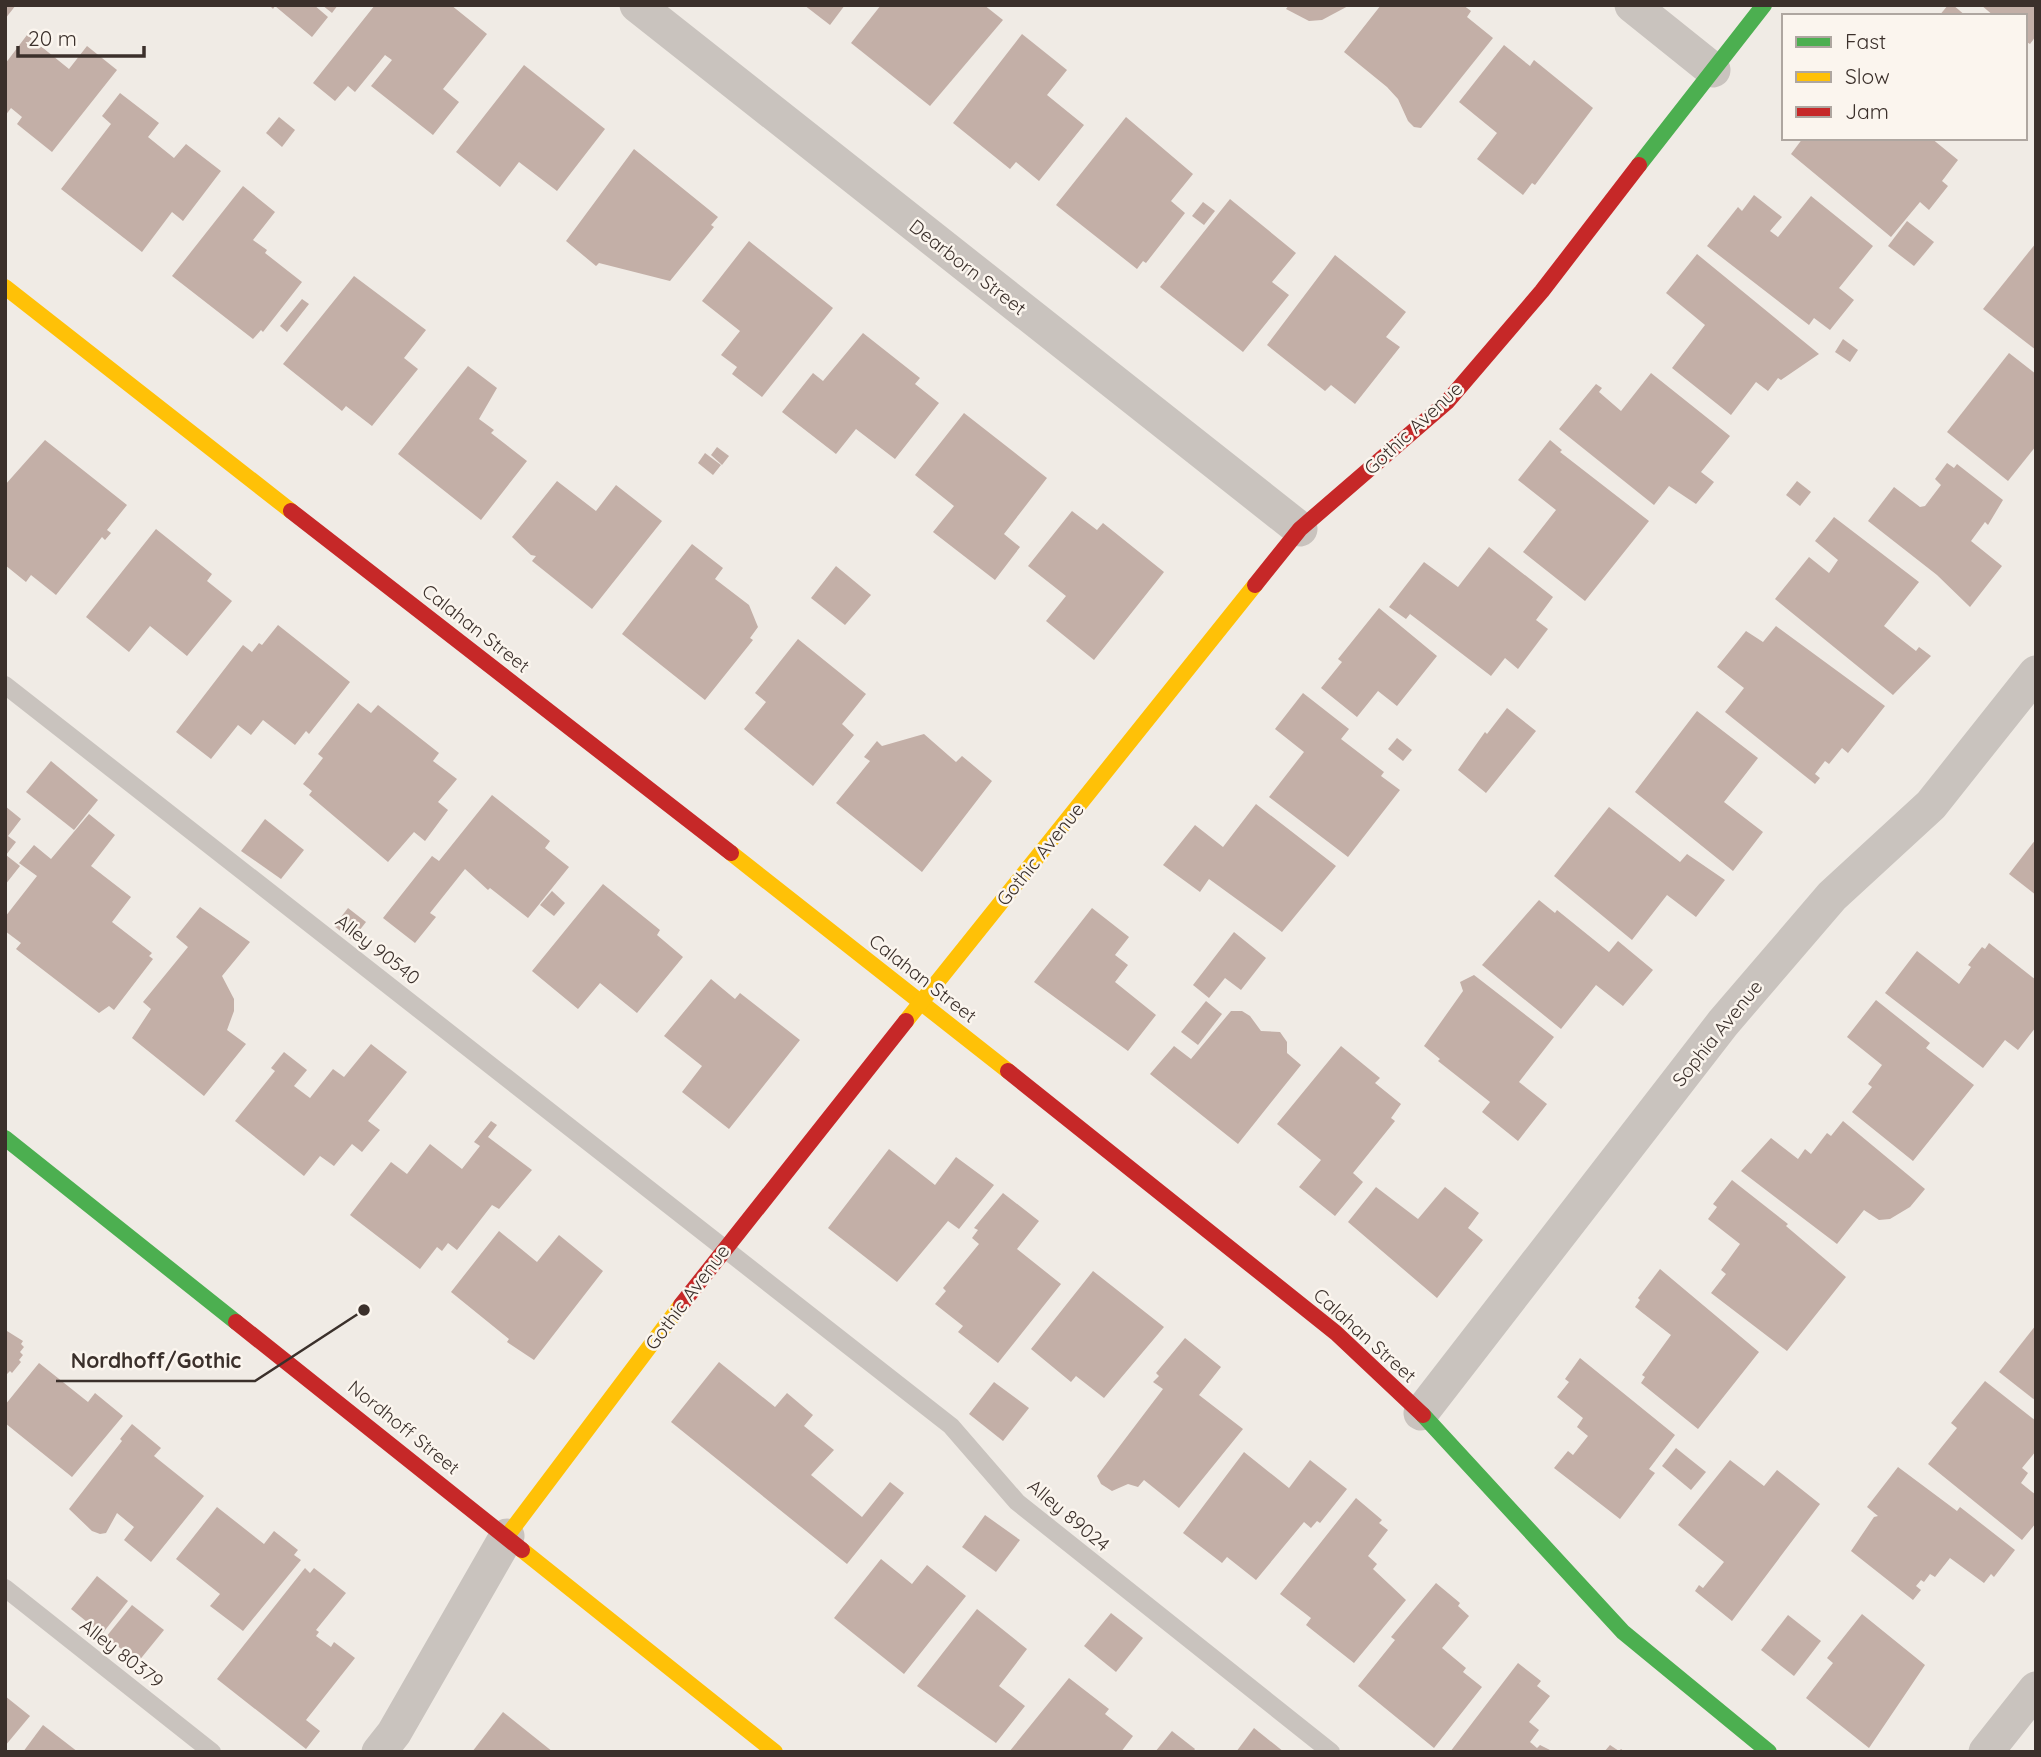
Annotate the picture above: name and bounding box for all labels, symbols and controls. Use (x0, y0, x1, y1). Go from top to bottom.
scale bar (18, 14, 144, 58)
legend (1782, 14, 2027, 140)
text: 20 m (28, 25, 77, 51)
text: Fast (1845, 28, 1886, 54)
text: Slow (1845, 63, 1890, 89)
text: Jam (1845, 98, 1889, 124)
street label: Dearborn Street (905, 214, 1031, 320)
street label: Gothic Avenue (1359, 376, 1467, 480)
street label: Calahan Street (417, 578, 535, 678)
street label: Gothic Avenue (991, 797, 1089, 911)
street label: Alley 90540 (331, 908, 425, 990)
street label: Calahan Street (864, 928, 982, 1028)
street label: Sophia Avenue (1667, 975, 1767, 1091)
street label: Gothic Avenue (640, 1239, 734, 1355)
street label: Calahan Street (1309, 1283, 1421, 1387)
callout: Nordhoff/Gothic (56, 1339, 255, 1381)
text: Nordhoff/Gothic (71, 1347, 241, 1373)
street label: Nordhoff Street (343, 1375, 465, 1479)
street label: Alley 89024 (1023, 1474, 1115, 1556)
street label: Alley 80379 (75, 1613, 169, 1693)

